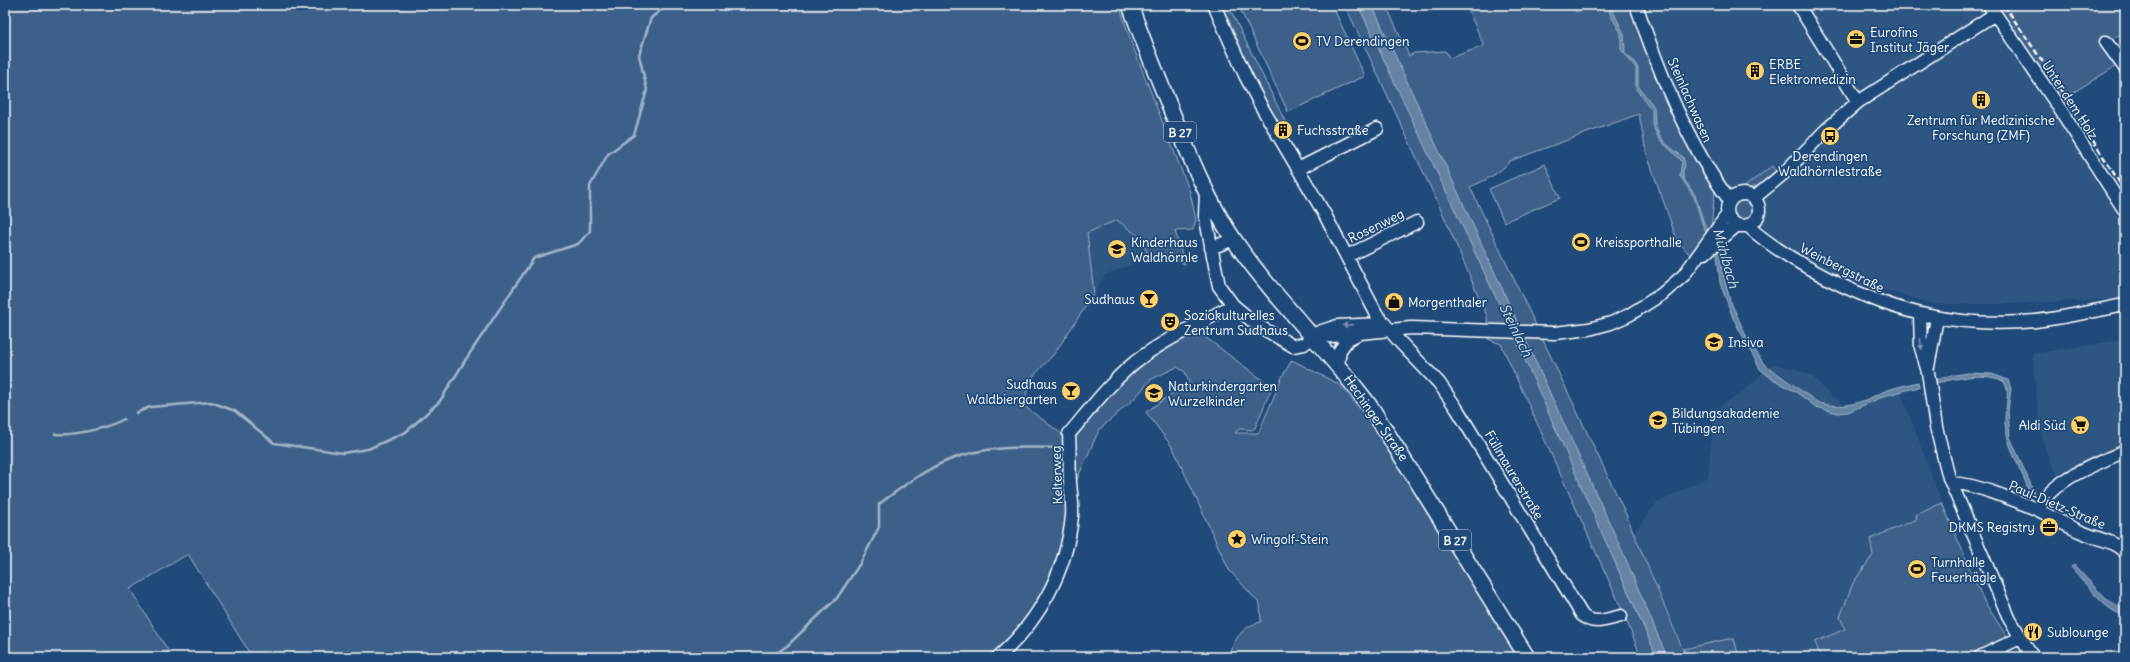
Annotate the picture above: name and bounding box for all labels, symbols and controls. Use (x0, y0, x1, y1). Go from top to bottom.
place label: Eurofins Institut Jäger (1870, 24, 1950, 56)
office icon: Eurofins Institut Jäger (1845, 28, 1867, 50)
sports icon: TV Derendingen (1291, 30, 1313, 52)
place label: TV Derendingen (1316, 33, 1410, 50)
street label: Steinlachwasen (1664, 55, 1716, 145)
place label: ERBE Elektromedizin (1769, 56, 1856, 88)
street label: Unter dem Holz (2038, 57, 2102, 143)
building icon: ERBE Elektromedizin (1744, 60, 1766, 82)
building icon: Zentrum für Medizinische Forschung (ZMF) (1970, 89, 1992, 111)
place label: Zentrum für Medizinische Forschung (ZMF) (1907, 112, 2055, 144)
building icon: Fuchsstraße (1272, 119, 1294, 141)
road number: B 27 (1164, 122, 1196, 142)
place label: Fuchsstraße (1297, 122, 1368, 139)
bus stop icon: Derendingen Waldhörnlestraße (1819, 125, 1841, 147)
place label: Derendingen Waldhörnlestraße (1778, 148, 1882, 180)
street label: Rosenweg (1345, 205, 1407, 247)
water label: Mühlbach (1709, 226, 1743, 291)
sports icon: Kreissporthalle (1570, 231, 1592, 253)
place label: Kinderhaus Waldhörnle (1131, 234, 1198, 266)
place label: Kreissporthalle (1595, 234, 1682, 251)
school or university icon: Kinderhaus Waldhörnle (1106, 238, 1128, 260)
street label: Weinbergstraße (1797, 239, 1887, 297)
bar icon: Sudhaus (1138, 288, 1160, 310)
place label: Sudhaus (1084, 291, 1135, 308)
shop icon: Morgenthaler (1383, 291, 1405, 313)
place label: Morgenthaler (1408, 294, 1488, 311)
water label: Steinlach (1495, 300, 1537, 360)
place label: Soziokulturelles Zentrum Sudhaus (1184, 307, 1288, 339)
theatre icon: Soziokulturelles Zentrum Sudhaus (1159, 311, 1181, 333)
one-way arrow (1341, 322, 1354, 328)
school or university icon: Insiva (1703, 331, 1725, 353)
place label: Insiva (1728, 334, 1764, 351)
one-way arrow (1918, 338, 1924, 350)
street label: Hechinger Straße (1340, 372, 1412, 464)
place label: Sudhaus Waldbiergarten (967, 376, 1057, 408)
place label: Naturkindergarten Wurzelkinder (1168, 378, 1278, 410)
bar icon: Sudhaus Waldbiergarten (1060, 380, 1082, 402)
school or university icon: Naturkindergarten Wurzelkinder (1143, 382, 1165, 404)
place label: Bildungsakademie Tübingen (1672, 405, 1780, 437)
school or university icon: Bildungsakademie Tübingen (1647, 409, 1669, 431)
supermarket icon: Aldi Süd (2069, 414, 2091, 436)
place label: Aldi Süd (2019, 417, 2066, 434)
street label: Füllmaurerstraße (1481, 427, 1547, 523)
street label: Kelterweg (1047, 445, 1067, 505)
street label: Paul-Dietz-Straße (2006, 477, 2108, 533)
office icon: DKMS Registry (2038, 516, 2060, 538)
place label: DKMS Registry (1949, 519, 2035, 536)
place icon: Wingolf-Stein (1226, 528, 1248, 550)
road number: B 27 (1439, 530, 1471, 550)
place label: Wingolf-Stein (1251, 531, 1329, 548)
place label: Turnhalle Feuerhägle (1931, 554, 1997, 586)
sports icon: Turnhalle Feuerhägle (1906, 558, 1928, 580)
restaurant icon: Sublounge (2022, 621, 2044, 643)
place label: Sublounge (2047, 624, 2109, 641)

